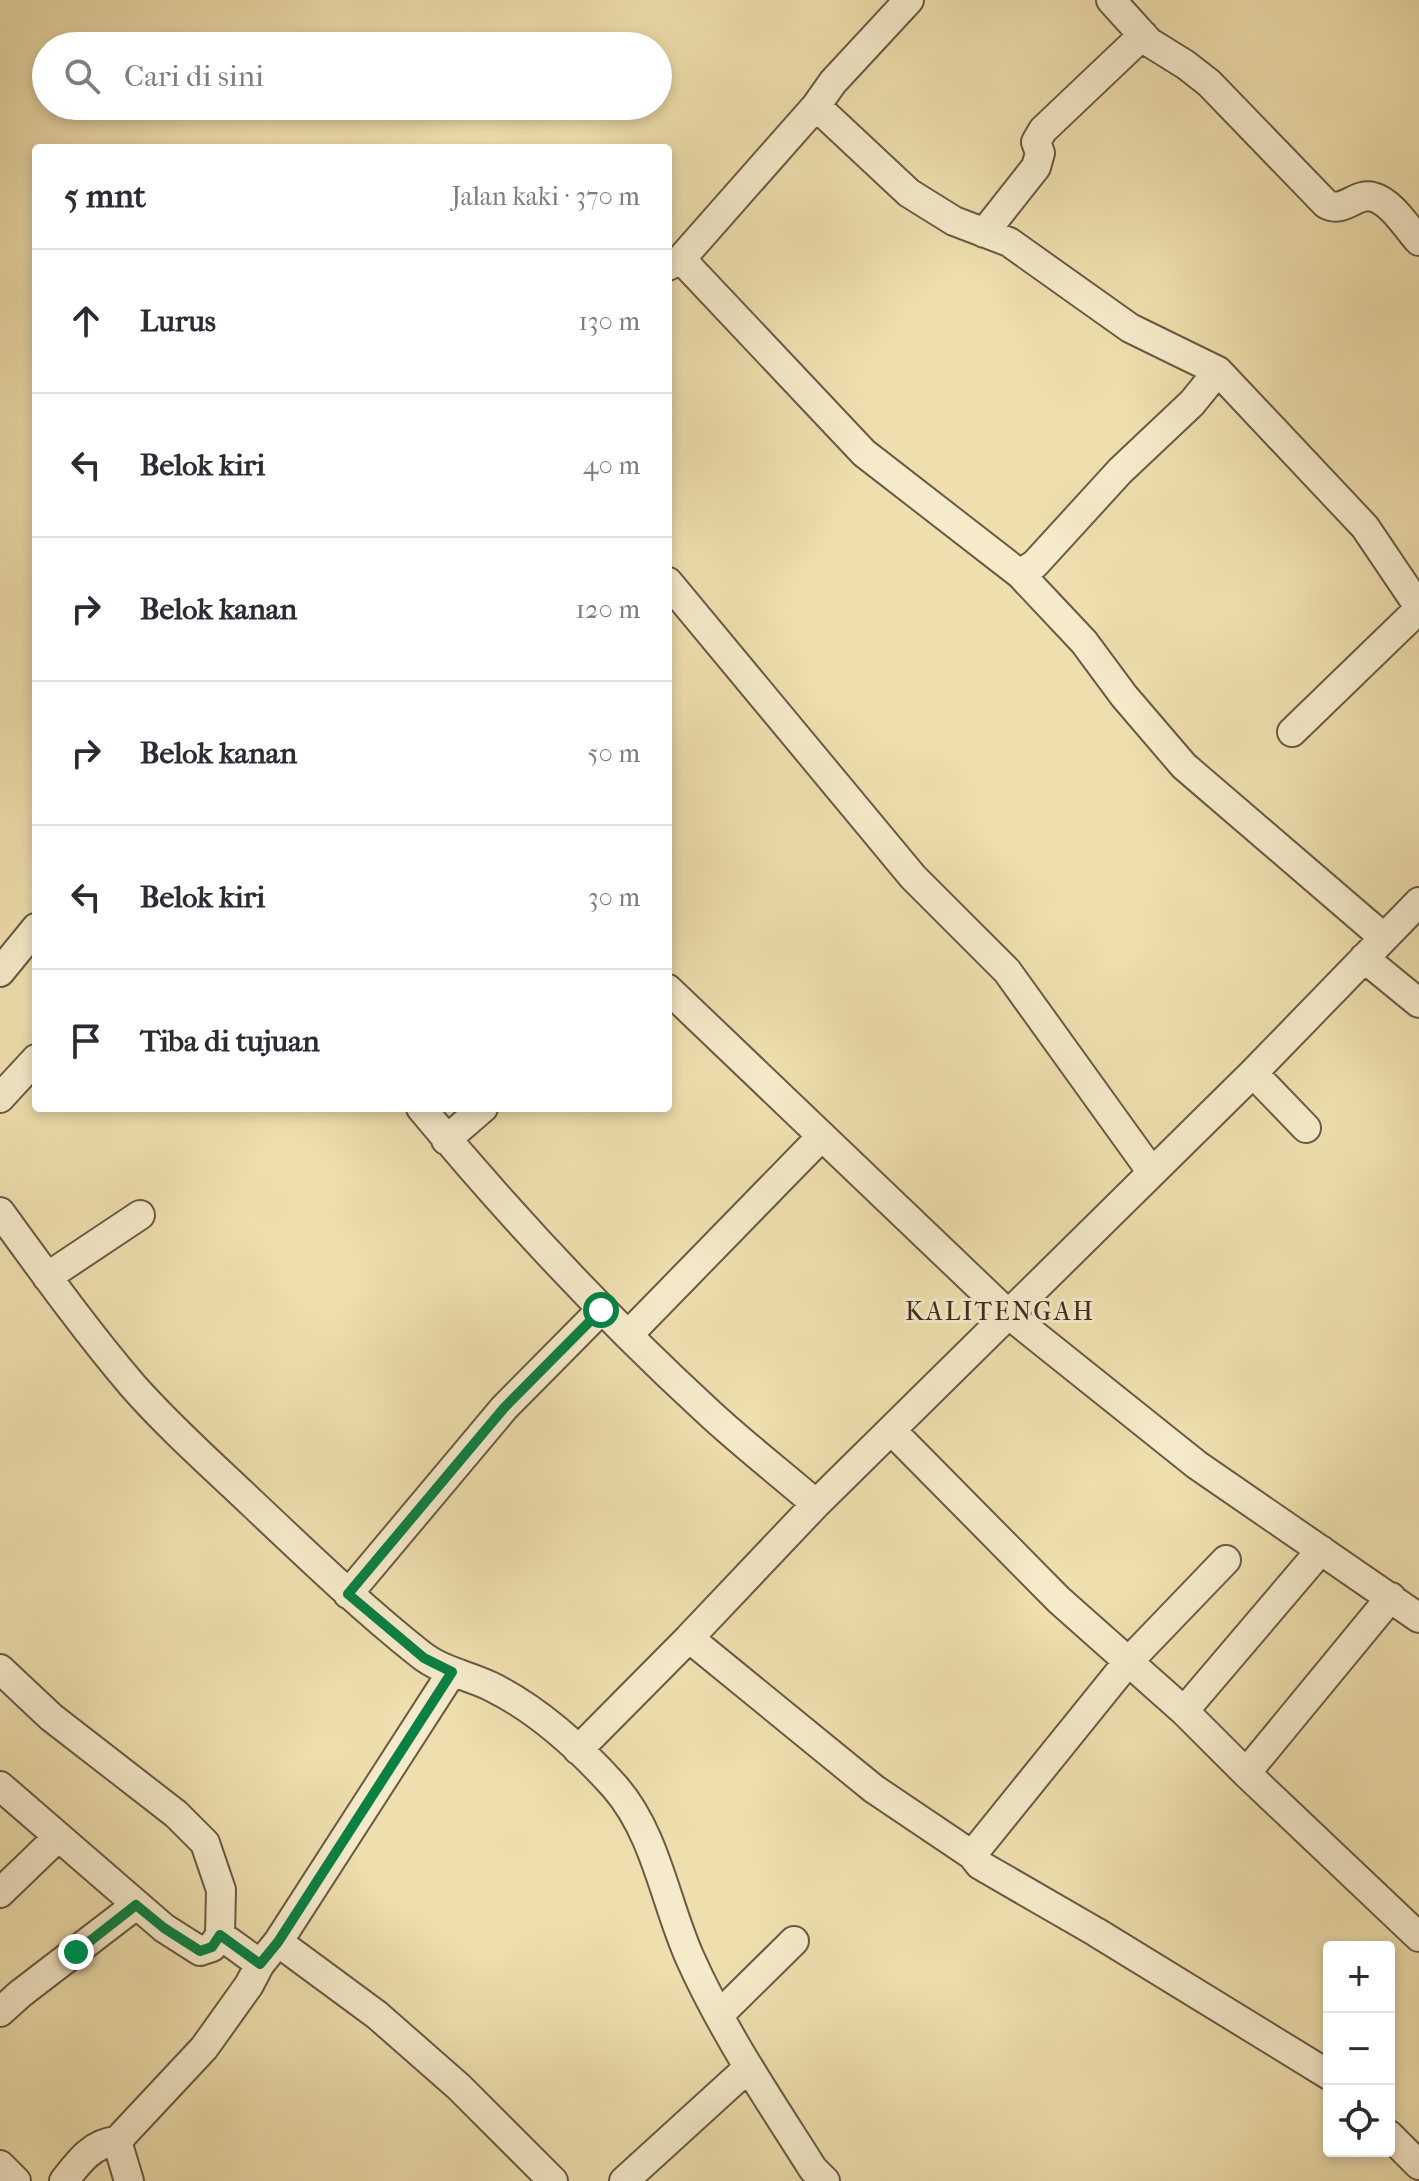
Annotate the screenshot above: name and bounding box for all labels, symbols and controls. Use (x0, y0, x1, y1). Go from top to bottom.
search box (32, 32, 672, 120)
icon: search (60, 54, 104, 98)
text: Cari di sini (124, 59, 264, 94)
text: 5 mnt (64, 176, 146, 216)
text: Jalan kaki · 370 m (451, 181, 640, 212)
icon: ahead (64, 299, 108, 343)
text: Lurus (140, 304, 216, 339)
text: 130 m (579, 306, 640, 337)
icon: left (64, 443, 108, 487)
text: Belok kiri (140, 448, 265, 483)
text: 40 m (583, 450, 640, 481)
icon: right (64, 587, 108, 631)
text: Belok kanan (140, 592, 297, 627)
text: 120 m (576, 594, 640, 625)
icon: right (64, 731, 108, 775)
text: Belok kanan (140, 736, 297, 771)
text: 50 m (587, 738, 640, 769)
icon: left (64, 875, 108, 919)
text: Belok kiri (140, 880, 265, 915)
text: 30 m (588, 882, 640, 913)
icon: arrive (64, 1019, 108, 1063)
text: Tiba di tujuan (140, 1024, 320, 1059)
route start (583, 1292, 619, 1328)
district label: KALITENGAH (905, 1296, 1095, 1327)
route end (58, 1934, 94, 1970)
map controls (1323, 1941, 1395, 2157)
button: + (1323, 1941, 1395, 2013)
button: − (1323, 2013, 1395, 2085)
button: locate (1323, 2085, 1395, 2157)

